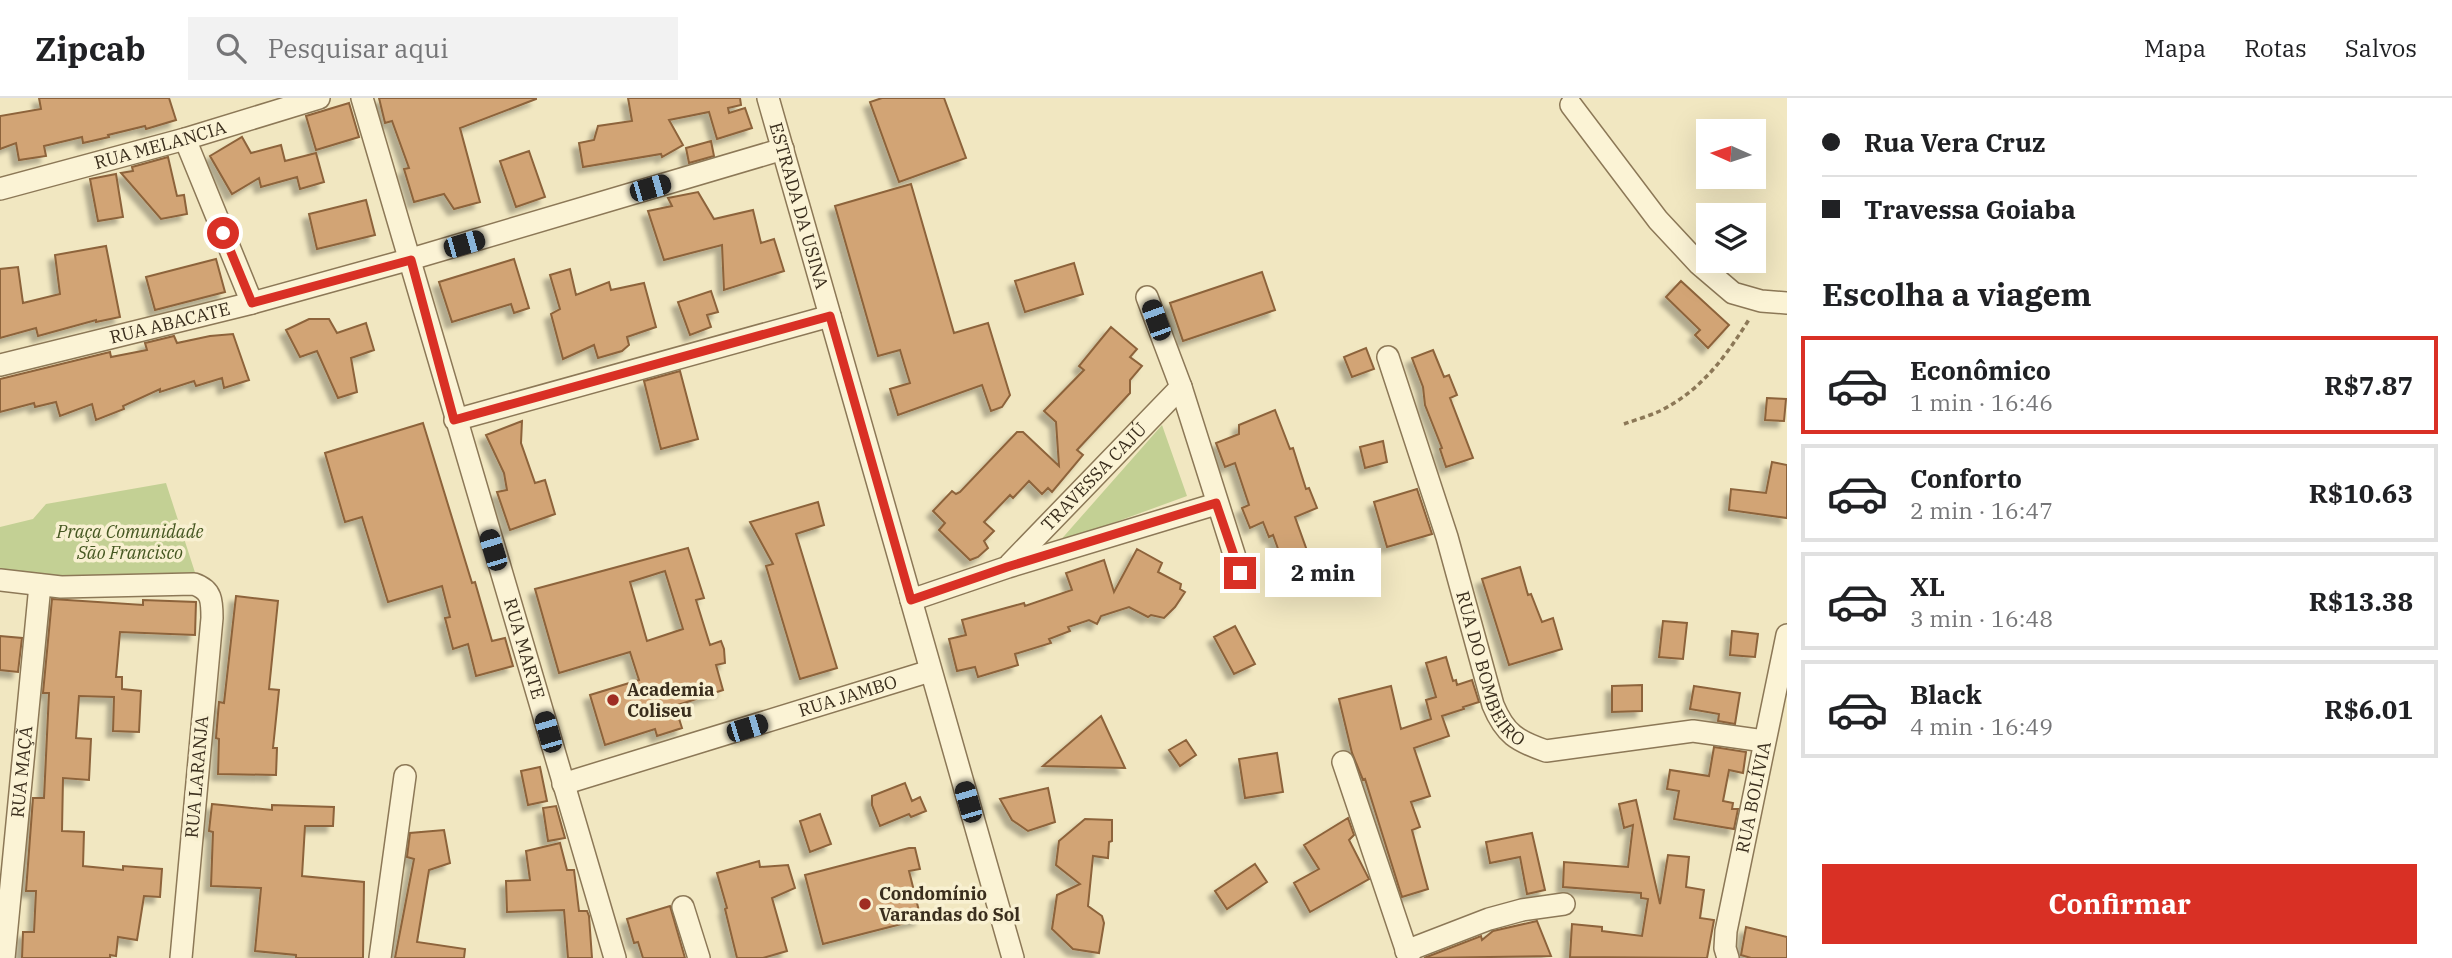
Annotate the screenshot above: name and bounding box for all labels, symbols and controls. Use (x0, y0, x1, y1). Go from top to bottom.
search box (188, 17, 678, 80)
text: Zipcab (35, 27, 146, 70)
icon: search (212, 29, 250, 67)
text: Pesquisar aqui (268, 31, 448, 65)
text: Mapa (2144, 32, 2206, 64)
text: Rotas (2244, 32, 2307, 64)
text: Salvos (2345, 32, 2417, 64)
street label: RUA MELANCIA (91, 115, 229, 174)
north arrow (1696, 119, 1766, 189)
map controls (1696, 119, 1766, 273)
street label: ESTRADA DA USINA (765, 120, 834, 292)
text: Rua Vera Cruz (1864, 125, 2045, 159)
car (627, 172, 674, 204)
text: Travessa Goiaba (1864, 192, 2076, 226)
button: layers (1696, 203, 1766, 273)
route start (207, 217, 239, 249)
car (441, 228, 488, 260)
text: Escolha a viagem (1822, 273, 2092, 315)
street label: RUA ABACATE (107, 297, 232, 349)
car (1139, 297, 1174, 343)
text: Econômico (1910, 353, 2051, 387)
icon: car (1826, 354, 1889, 417)
text: R$7.87 (2324, 368, 2413, 402)
text: 1 min · 16:46 (1910, 387, 2053, 417)
street label: TRAVESSA CAJÚ (1036, 418, 1151, 536)
text: Conforto (1910, 461, 2022, 495)
icon: car (1826, 462, 1889, 525)
text: R$10.63 (2309, 476, 2413, 510)
text: 2 min · 16:47 (1910, 495, 2053, 525)
park label: Praça Comunidade São Francisco (56, 520, 203, 564)
car (477, 527, 510, 573)
callout: 2 min (1264, 548, 1380, 598)
route end (1224, 557, 1256, 589)
text: 2 min (1291, 557, 1355, 587)
text: XL (1910, 569, 1945, 603)
icon: car (1826, 570, 1889, 633)
text: R$13.38 (2309, 584, 2413, 618)
street label: RUA DO BOMBEIRO (1451, 588, 1530, 751)
street label: RUA MARTE (499, 595, 550, 702)
text: 3 min · 16:48 (1910, 603, 2053, 633)
street label: RUA JAMBO (796, 670, 900, 722)
text: Black (1910, 677, 1982, 711)
place label: Academia Coliseu (627, 678, 715, 722)
icon: car (1826, 678, 1889, 741)
marker: Academia Coliseu (605, 692, 621, 708)
text: R$6.01 (2324, 692, 2413, 726)
car (533, 709, 564, 755)
text: 4 min · 16:49 (1910, 711, 2053, 741)
car (724, 712, 771, 744)
street label: RUA LARANJA (180, 714, 213, 839)
street label: RUA MAÇÃ (6, 724, 37, 819)
street label: RUA BOLÍVIA (1730, 739, 1776, 855)
car (953, 779, 984, 825)
button: Confirmar (1822, 864, 2417, 944)
place label: Condomínio Varandas do Sol (879, 882, 1020, 926)
marker: Condomínio Varandas do Sol (857, 896, 873, 912)

